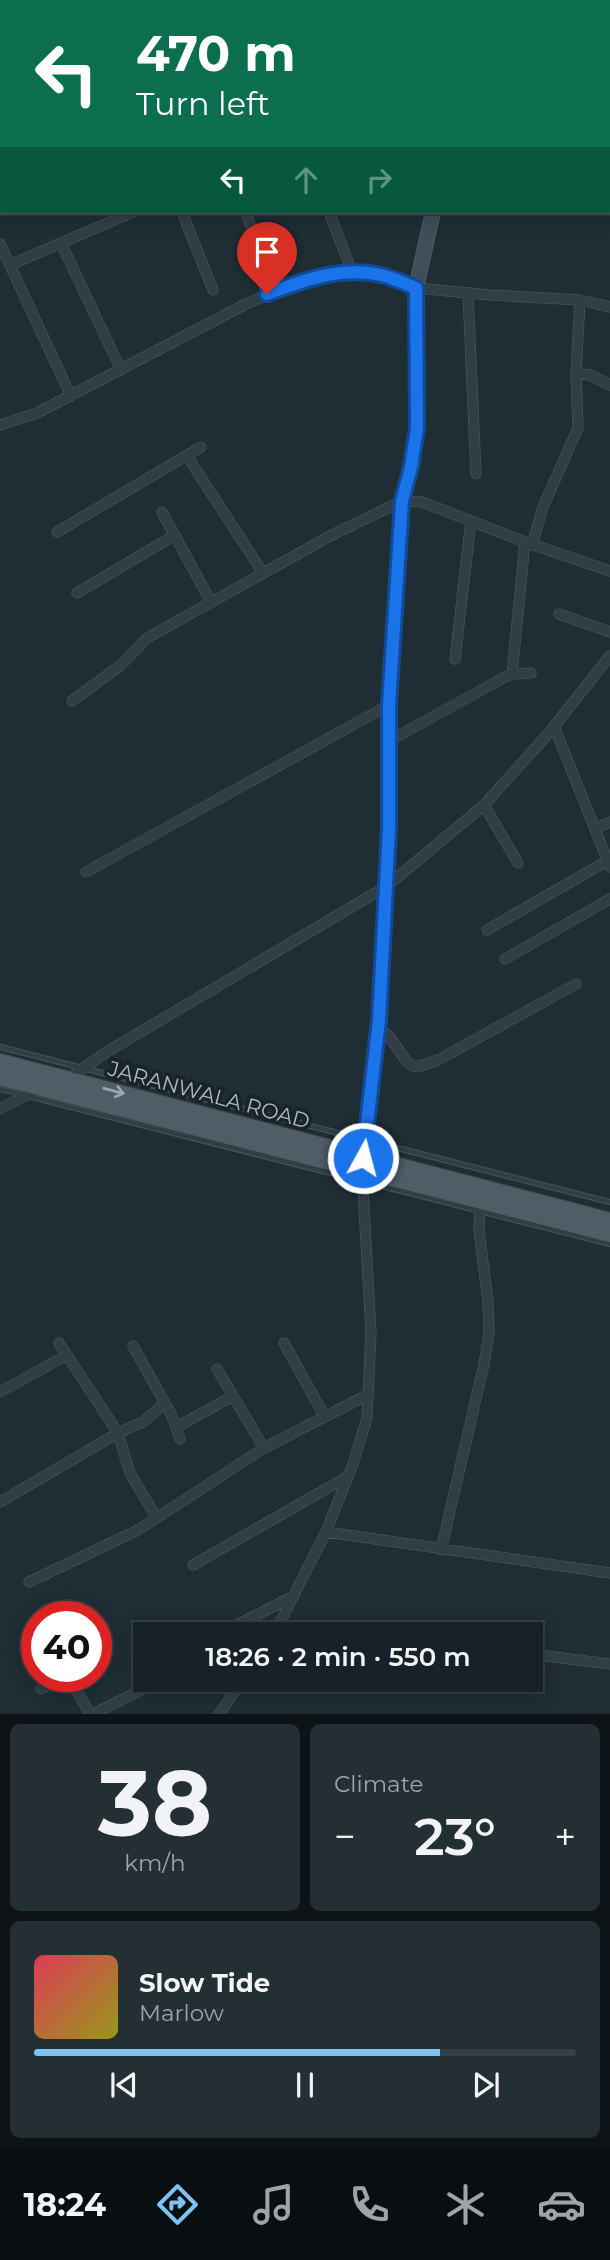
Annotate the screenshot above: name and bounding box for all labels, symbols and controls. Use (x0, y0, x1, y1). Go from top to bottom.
text: 470 m (136, 24, 296, 83)
icon: left (21, 28, 112, 119)
text: Turn left (136, 84, 270, 123)
icon: left (214, 161, 252, 199)
icon: ahead (287, 161, 325, 199)
icon: right (360, 161, 398, 199)
pin (237, 222, 297, 294)
icon: arrive (248, 233, 286, 271)
street label: JARANWALA ROAD (105, 1055, 313, 1133)
one-way arrow (102, 1085, 124, 1098)
position arrow (326, 1121, 400, 1195)
speed limit sign: 40 (21, 1601, 112, 1692)
text: 18:26 · 2 min · 550 m (205, 1641, 471, 1673)
text: 38 (98, 1748, 212, 1859)
text: Climate (334, 1770, 423, 1798)
text: 23° (414, 1805, 496, 1868)
text: − (334, 1813, 356, 1860)
text: + (554, 1813, 576, 1860)
text: km/h (124, 1849, 186, 1877)
text: Slow Tide (139, 1967, 270, 1999)
text: Marlow (139, 1999, 224, 2027)
icon: previous (105, 2066, 143, 2104)
icon: pause (286, 2066, 324, 2104)
icon: next (467, 2066, 505, 2104)
icon: directions (153, 2180, 202, 2229)
icon: music (249, 2180, 298, 2229)
icon: phone (345, 2180, 394, 2229)
icon: climate (441, 2180, 490, 2229)
icon: car (537, 2180, 586, 2229)
text: 18:24 (24, 2185, 106, 2224)

